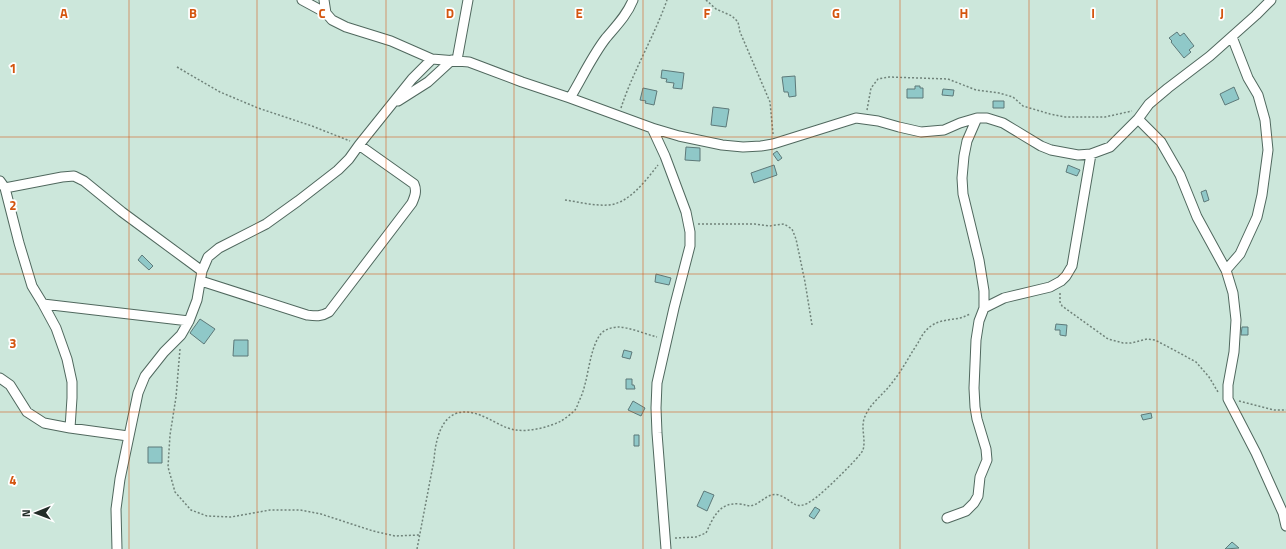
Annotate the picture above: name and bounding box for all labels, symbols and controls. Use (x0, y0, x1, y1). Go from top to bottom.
text: A (60, 3, 68, 23)
text: B (189, 3, 197, 23)
text: C (318, 3, 326, 23)
text: D (446, 3, 454, 23)
text: E (575, 3, 583, 23)
text: F (704, 3, 711, 23)
text: G (832, 3, 840, 23)
text: H (960, 3, 968, 23)
text: I (1091, 3, 1095, 23)
text: J (1220, 3, 1224, 23)
text: 1 (9, 58, 17, 78)
text: 2 (9, 195, 17, 215)
text: 3 (9, 333, 17, 353)
text: 4 (9, 470, 17, 490)
north arrow (16, 493, 56, 533)
text: N (18, 509, 34, 517)

